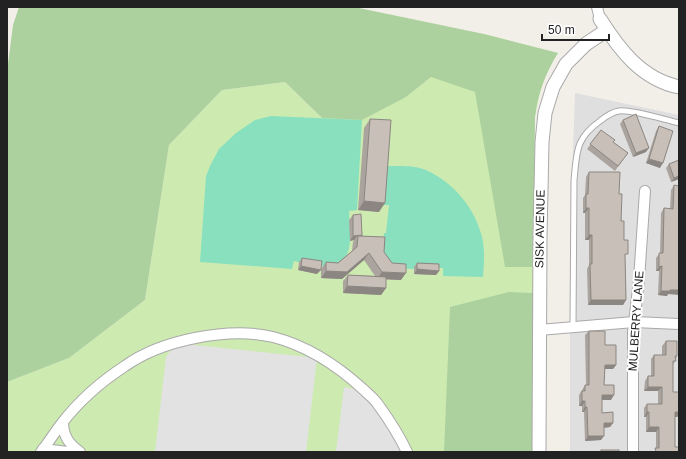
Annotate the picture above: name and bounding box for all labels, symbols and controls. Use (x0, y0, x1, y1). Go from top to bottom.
scale bar (542, 16, 609, 42)
text: 50 m (548, 23, 575, 37)
street label: SISK AVENUE (532, 190, 548, 268)
street label: MULBERRY LANE (625, 270, 647, 372)

